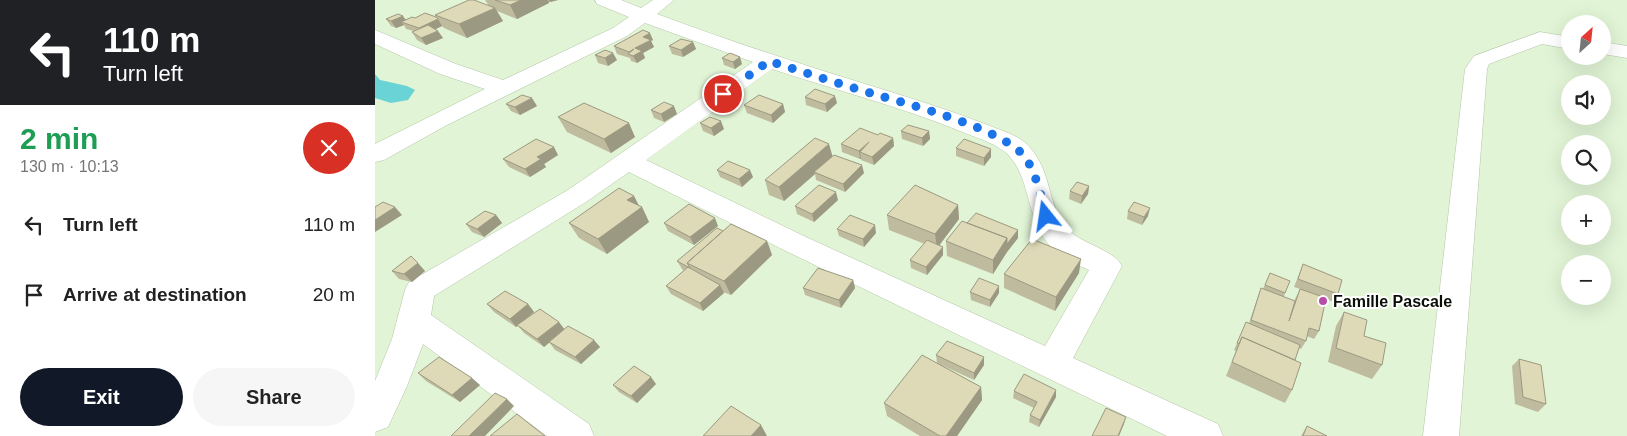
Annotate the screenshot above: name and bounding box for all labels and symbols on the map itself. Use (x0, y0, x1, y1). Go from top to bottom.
north arrow (1561, 15, 1611, 65)
pin (702, 73, 744, 115)
position arrow (1019, 189, 1071, 241)
place label: Famille Pascale (1333, 293, 1452, 310)
marker: Famille Pascale (1317, 295, 1329, 307)

